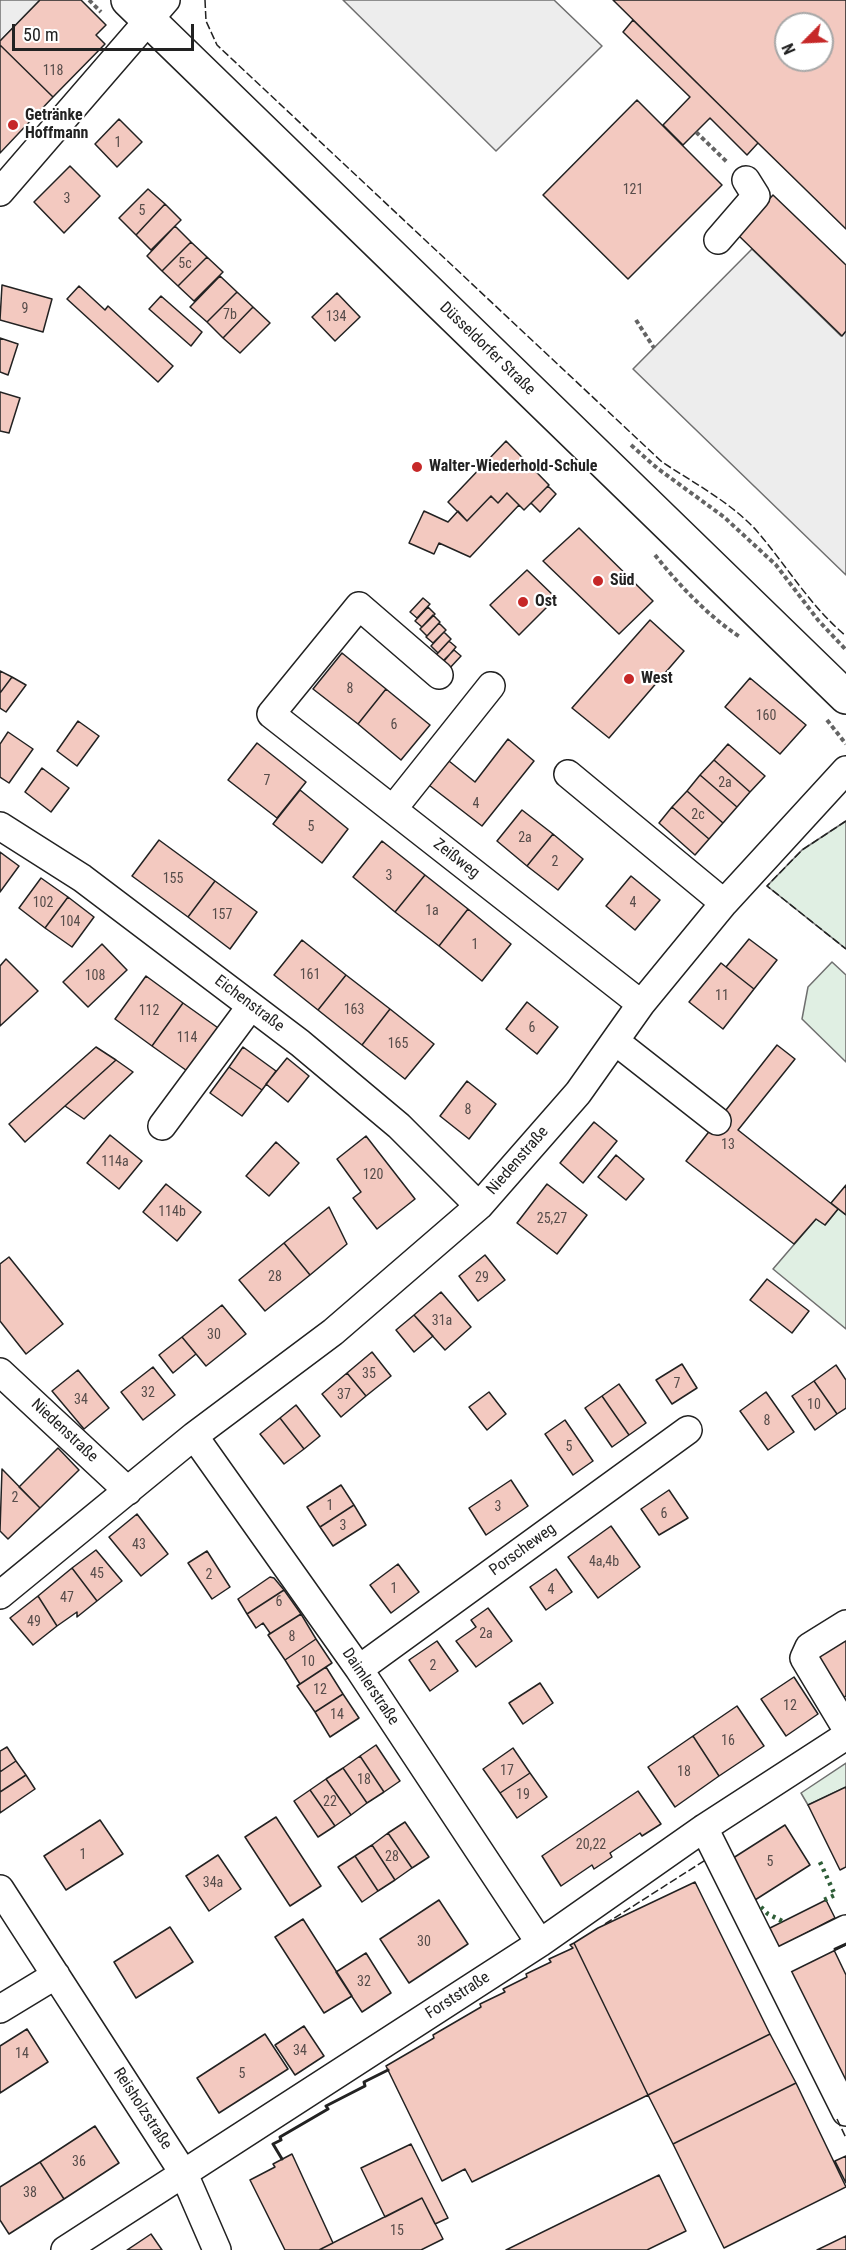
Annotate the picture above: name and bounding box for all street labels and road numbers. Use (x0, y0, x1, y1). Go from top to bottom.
street label: Düsseldorfer Straße (435, 298, 539, 400)
street label: Zeißweg (429, 835, 483, 883)
street label: Eichenstraße (210, 972, 288, 1036)
street label: Niedenstraße (483, 1123, 553, 1199)
street label: Niedenstraße (27, 1395, 101, 1467)
street label: Porscheweg (486, 1519, 560, 1581)
street label: Daimlerstraße (337, 1645, 403, 1729)
street label: Forststraße (422, 1968, 494, 2024)
street label: Reisholzstraße (108, 2065, 176, 2153)

